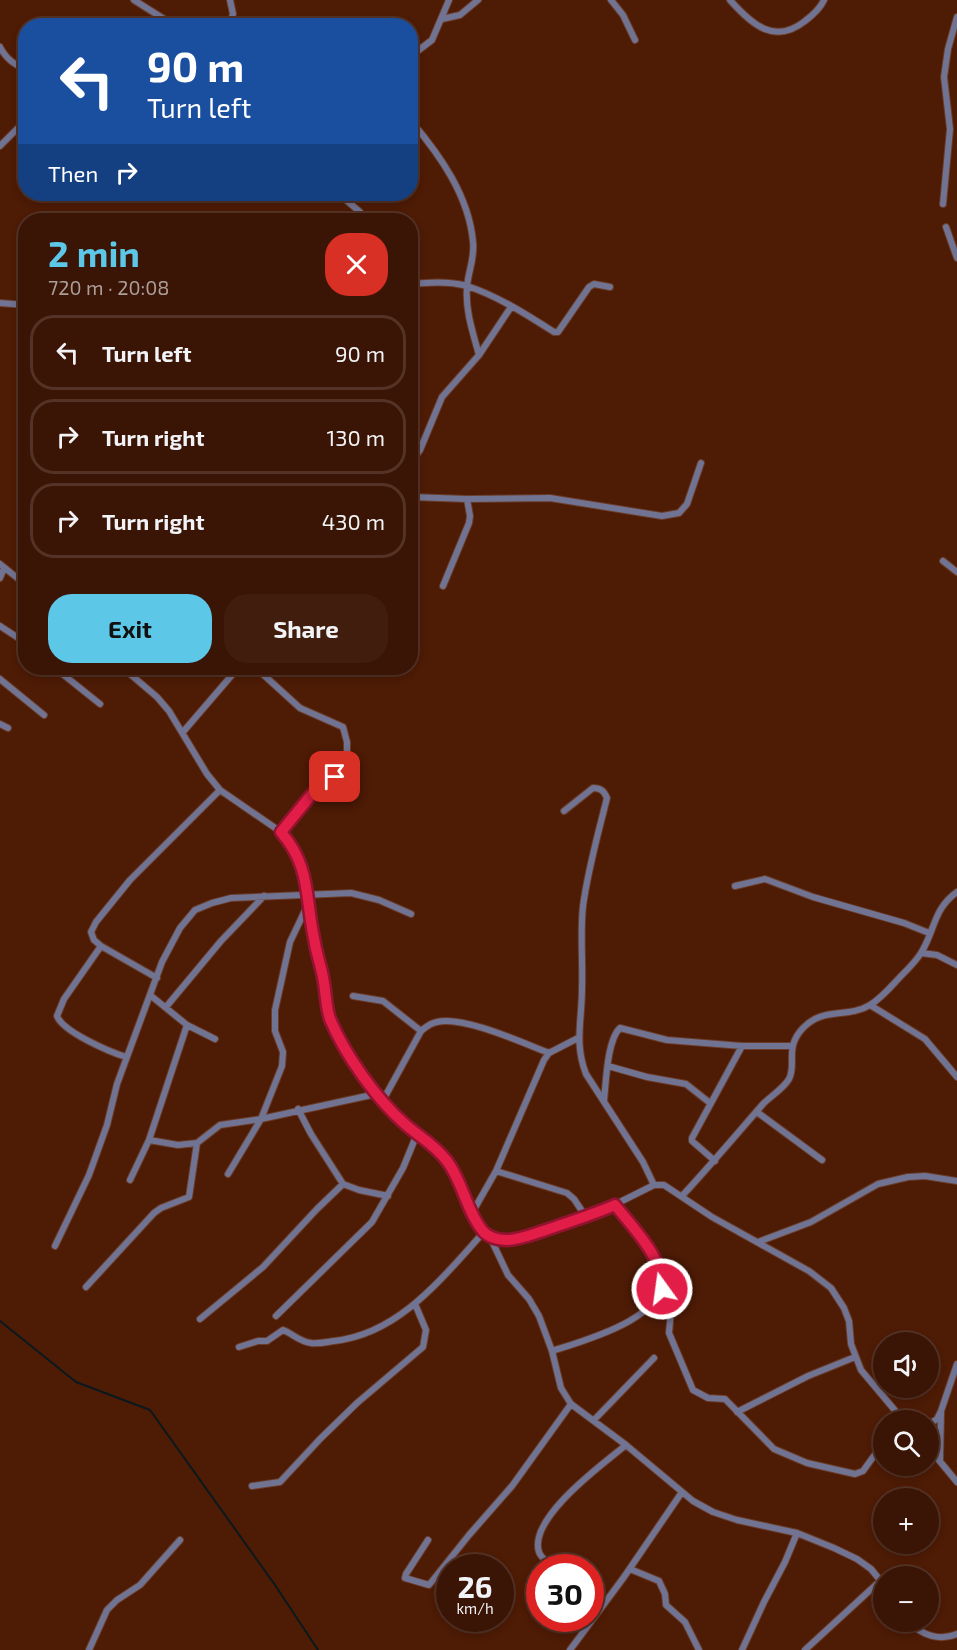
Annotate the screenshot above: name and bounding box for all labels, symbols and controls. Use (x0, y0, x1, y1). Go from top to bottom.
text: 90 m (147, 40, 244, 90)
icon: left (48, 42, 126, 120)
text: Turn left (147, 91, 251, 123)
icon: right (110, 156, 143, 189)
text: Then (48, 160, 98, 186)
text: 2 min (48, 231, 140, 274)
button: close (325, 233, 388, 296)
text: 720 m · 20:08 (48, 275, 169, 299)
icon: left (51, 336, 84, 369)
text: Turn left (102, 340, 191, 366)
text: 90 m (335, 340, 385, 366)
icon: right (51, 420, 84, 453)
text: Turn right (102, 424, 204, 450)
text: 130 m (327, 424, 385, 450)
icon: right (51, 504, 84, 537)
text: Turn right (102, 508, 204, 534)
text: 430 m (322, 508, 385, 534)
button: Exit (48, 594, 212, 663)
button: Share (224, 594, 388, 663)
pin (309, 751, 360, 802)
icon: arrive (318, 760, 351, 793)
position arrow (630, 1257, 694, 1321)
map controls (873, 1332, 939, 1632)
button: sound (873, 1332, 939, 1398)
button: search (873, 1410, 939, 1476)
button: + (873, 1488, 939, 1554)
speed limit sign: 30 (526, 1554, 604, 1632)
button: − (873, 1566, 939, 1632)
text: 26 (457, 1568, 493, 1604)
text: km/h (456, 1599, 494, 1617)

